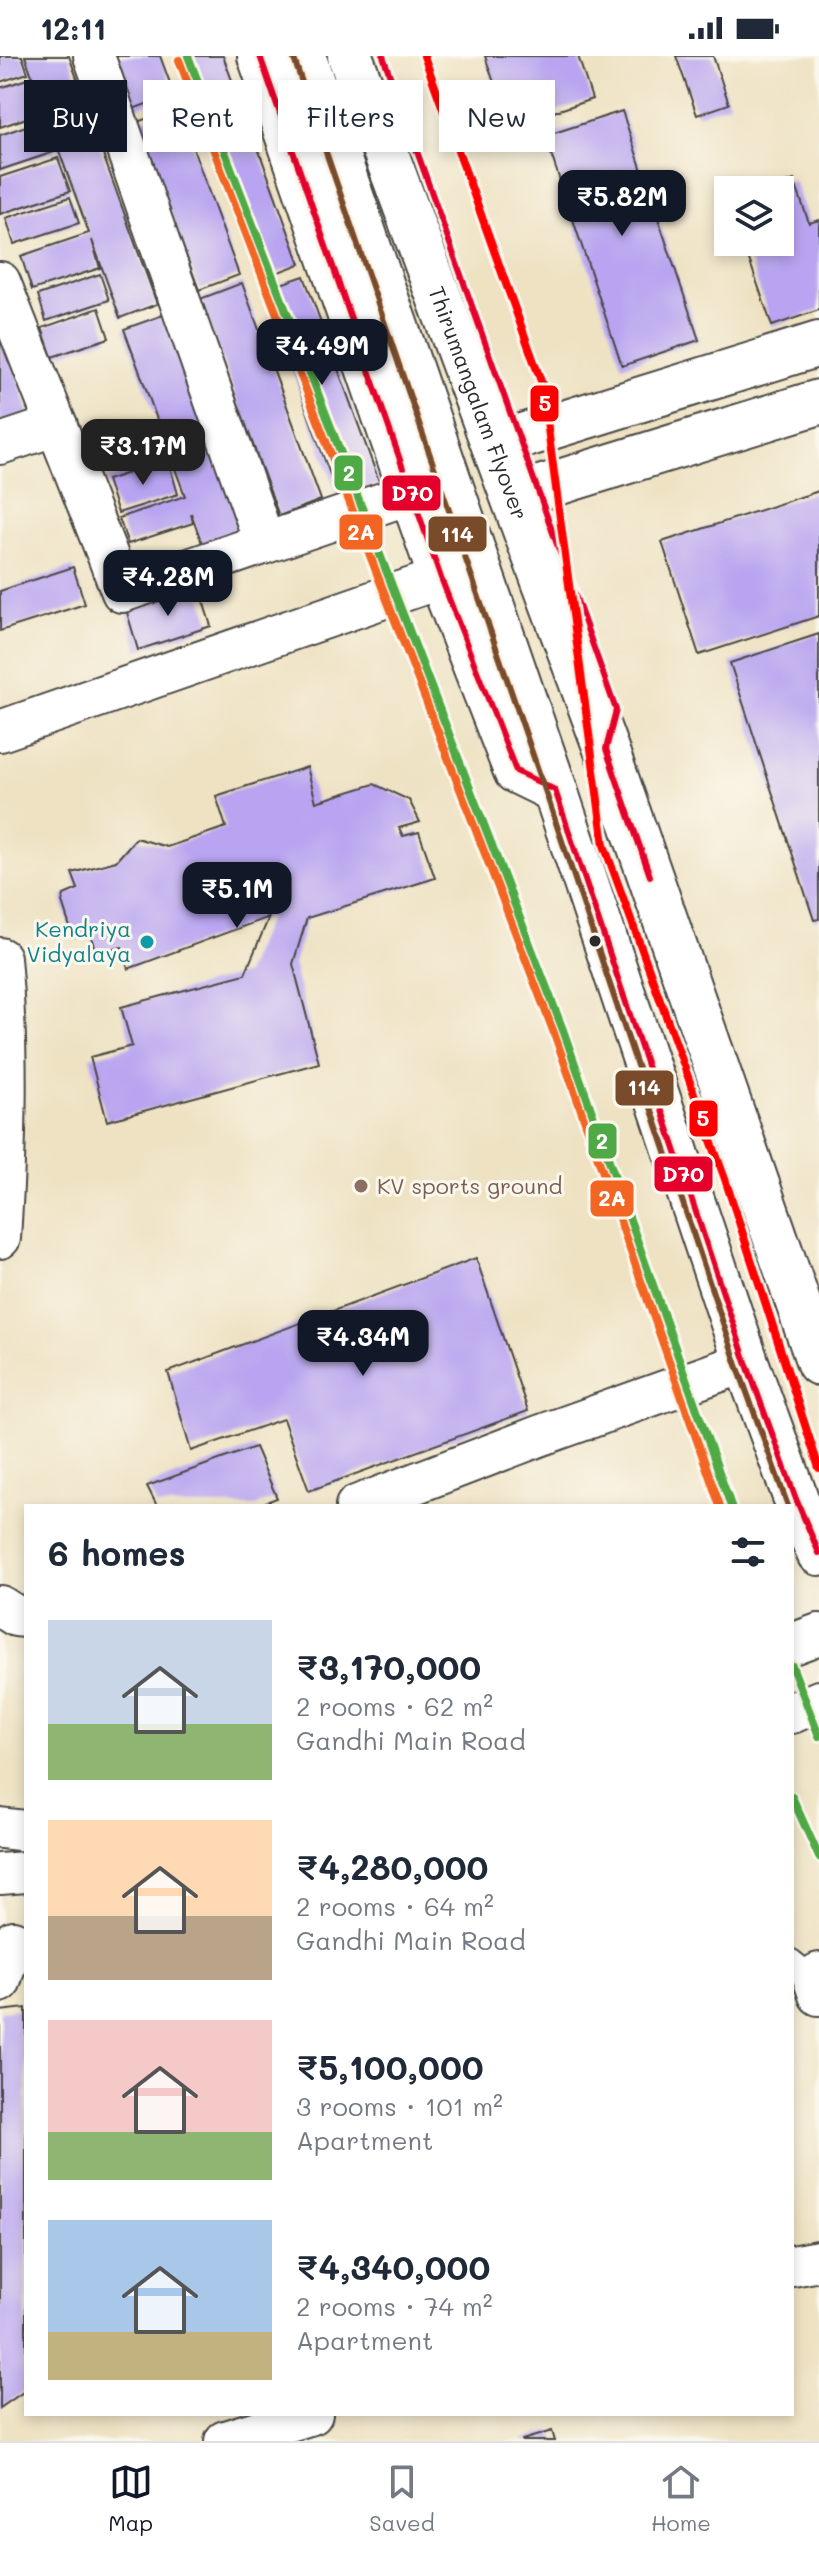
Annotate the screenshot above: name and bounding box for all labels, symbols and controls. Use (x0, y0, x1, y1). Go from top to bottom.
text: 12:11 (40, 8, 106, 48)
chip: Buy (24, 80, 127, 152)
chip: Rent (143, 80, 262, 152)
chip: Filters (278, 80, 423, 152)
chip: New (439, 80, 555, 152)
pin: ₹5.82M (557, 170, 687, 238)
map controls (714, 176, 794, 256)
button: layers (714, 176, 794, 256)
text: ₹5.82M (576, 179, 668, 213)
street label: Thirumangalam Flyover (422, 282, 535, 524)
pin: ₹4.49M (257, 319, 387, 387)
text: ₹4.49M (275, 328, 369, 362)
line badge: 5 (529, 384, 560, 423)
text: 5 (539, 388, 552, 417)
pin: ₹3.17M (78, 419, 208, 487)
text: ₹3.17M (99, 428, 187, 462)
line badge: 2 (333, 454, 364, 492)
text: 2 (343, 458, 355, 487)
line badge: D70 (381, 474, 442, 512)
text: D70 (391, 478, 433, 507)
line badge: 2A (338, 513, 384, 551)
line badge: 114 (427, 515, 488, 553)
text: 2A (347, 517, 375, 546)
text: 114 (440, 519, 474, 548)
pin: ₹4.28M (103, 550, 233, 618)
text: ₹4.28M (121, 559, 215, 593)
pin: ₹5.1M (181, 862, 293, 930)
text: ₹5.1M (201, 871, 273, 905)
place label: Kendriya Vidyalaya (27, 914, 131, 968)
marker: Kendriya Vidyalaya (138, 933, 156, 951)
unlabelled marker (587, 933, 603, 949)
line badge: 114 (614, 1069, 675, 1107)
text: 114 (627, 1072, 661, 1101)
line badge: 5 (688, 1099, 719, 1138)
text: 5 (697, 1103, 710, 1132)
line badge: 2 (587, 1122, 618, 1160)
text: 2 (596, 1126, 608, 1155)
line badge: D70 (653, 1155, 714, 1193)
text: D70 (662, 1159, 704, 1188)
place label: KV sports ground (377, 1171, 562, 1200)
marker: KV sports ground (352, 1177, 370, 1195)
line badge: 2A (589, 1179, 635, 1218)
text: 2A (598, 1183, 626, 1212)
pin: ₹4.34M (298, 1310, 428, 1378)
text: ₹4.34M (316, 1319, 410, 1353)
text: 6 homes (48, 1530, 186, 1575)
icon: filters (726, 1530, 770, 1574)
text: ₹3,170,000 (296, 1644, 481, 1689)
icon: home (112, 1652, 208, 1748)
text: 2 rooms · 62 m² (296, 1689, 493, 1723)
text: Gandhi Main Road (296, 1723, 526, 1757)
text: ₹4,280,000 (296, 1844, 488, 1889)
icon: home (112, 1852, 208, 1948)
text: 2 rooms · 64 m² (296, 1889, 494, 1923)
text: Gandhi Main Road (296, 1923, 526, 1957)
text: ₹5,100,000 (296, 2044, 484, 2089)
icon: home (112, 2052, 208, 2148)
text: 3 rooms · 101 m² (296, 2089, 503, 2123)
text: Apartment (296, 2123, 433, 2157)
text: ₹4,340,000 (296, 2244, 490, 2289)
icon: home (112, 2252, 208, 2348)
text: 2 rooms · 74 m² (296, 2289, 493, 2323)
text: Apartment (296, 2323, 433, 2357)
tab: Map (108, 2460, 153, 2537)
tab: Saved (369, 2460, 435, 2537)
tab: Home (651, 2460, 711, 2537)

